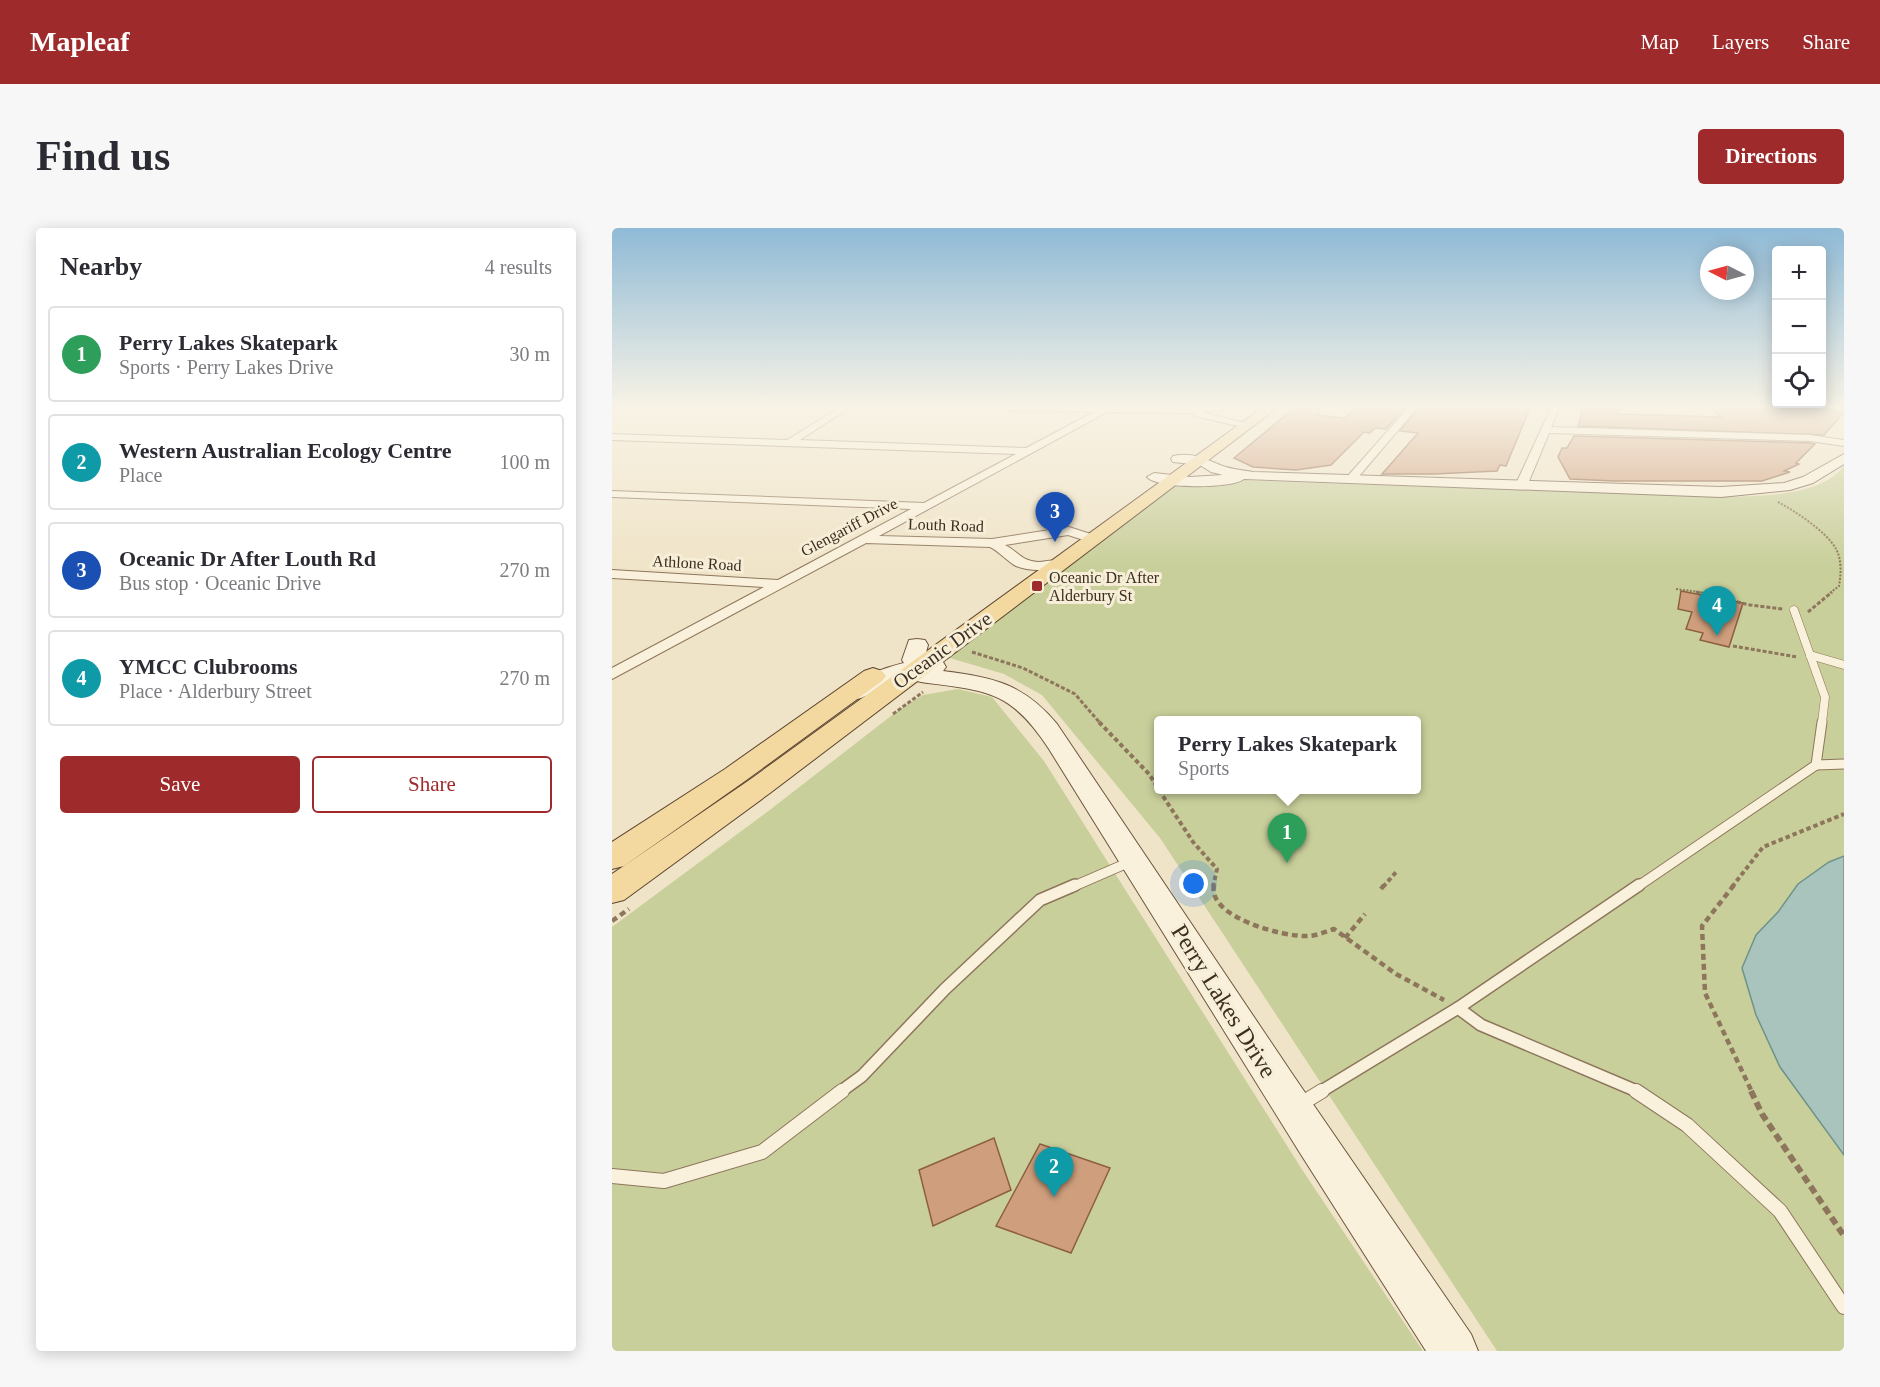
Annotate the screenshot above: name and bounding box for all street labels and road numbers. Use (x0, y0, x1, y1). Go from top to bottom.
street label: Glengariff Drive (798, 494, 901, 560)
street label: Louth Road (908, 515, 984, 535)
street label: Athlone Road (652, 552, 742, 574)
street label: Oceanic Drive (889, 607, 996, 693)
street label: Perry Lakes Drive (1166, 920, 1282, 1082)

